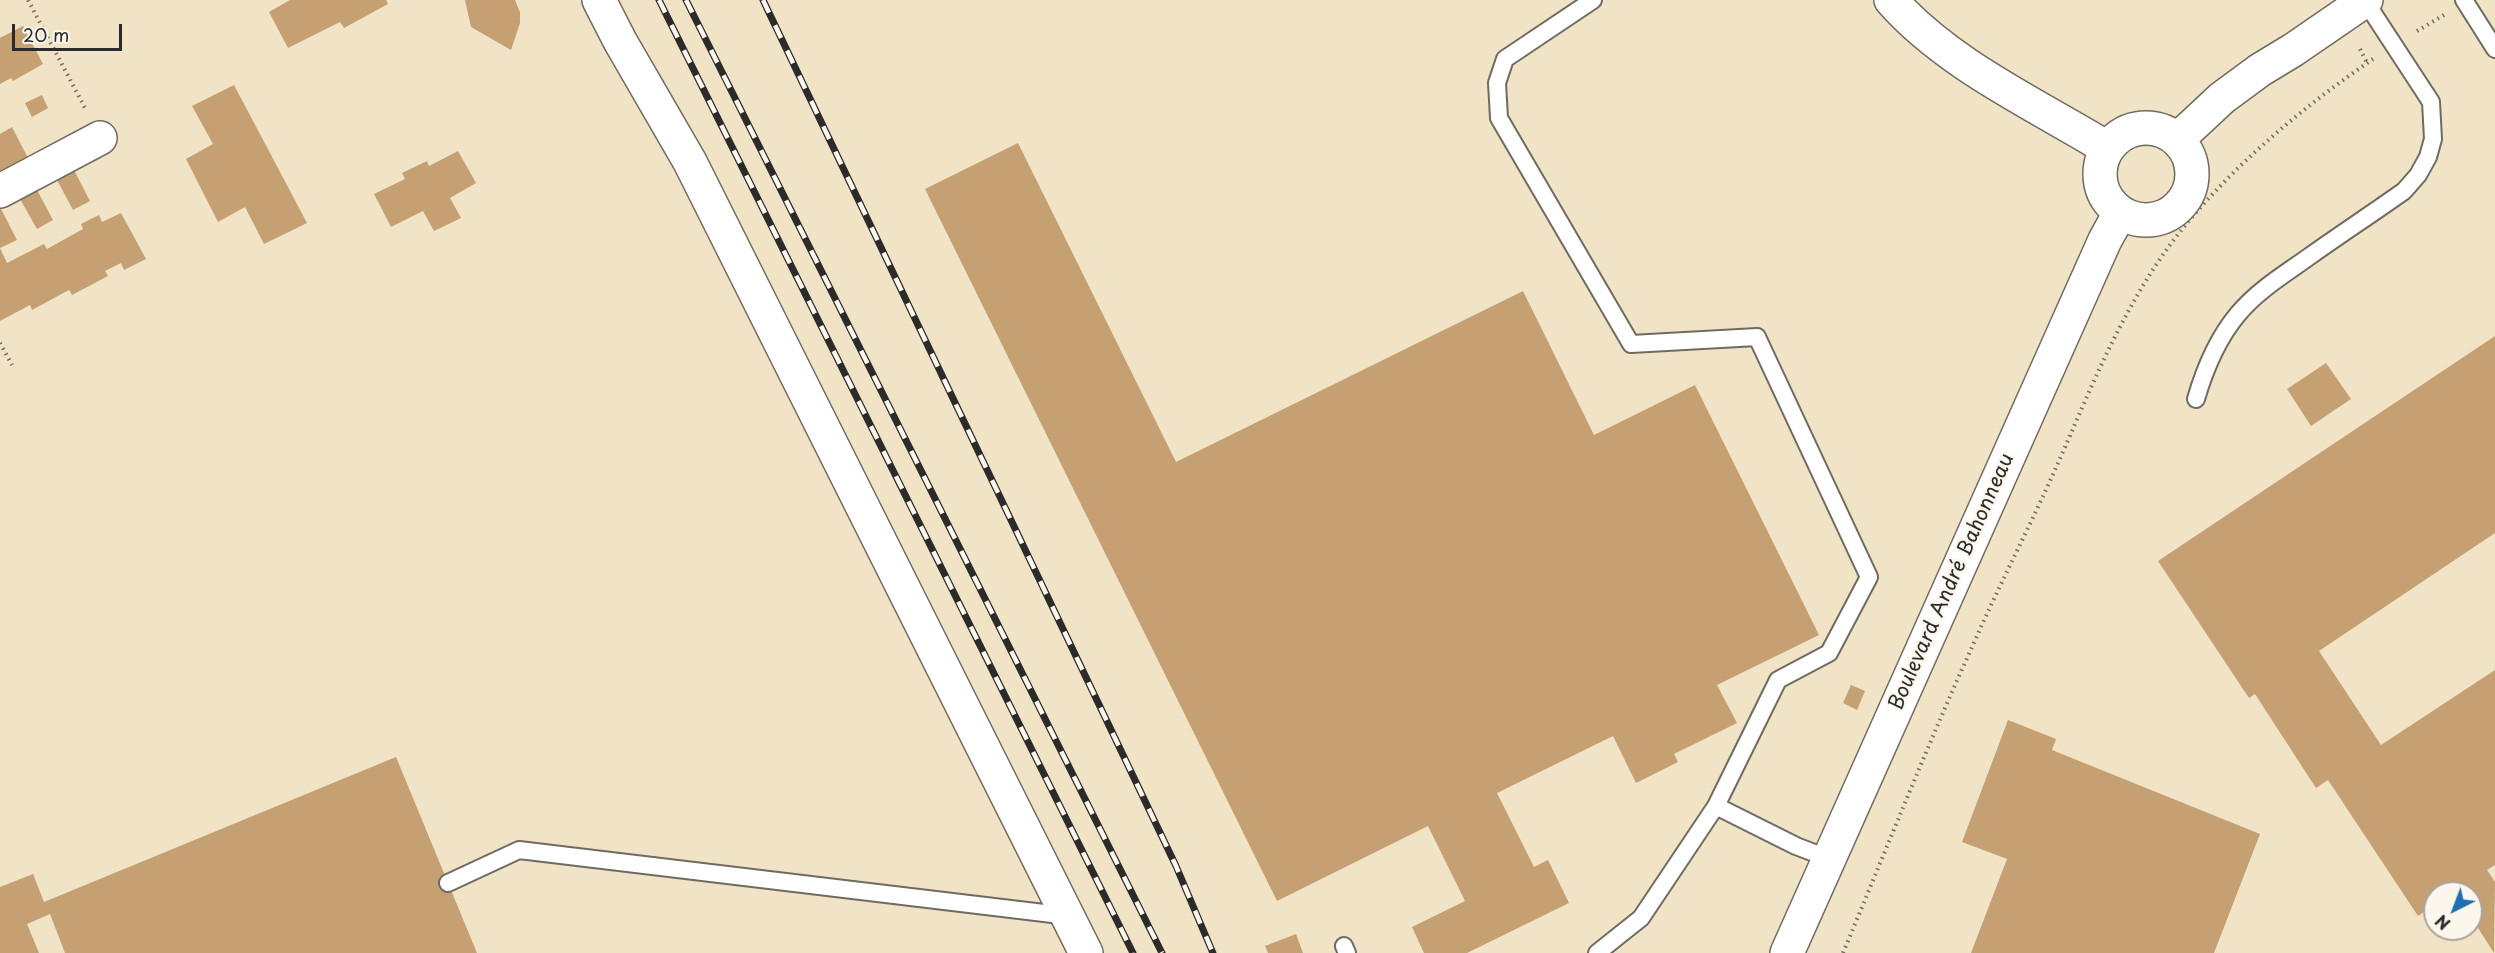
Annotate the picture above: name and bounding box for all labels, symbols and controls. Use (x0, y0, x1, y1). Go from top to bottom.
scale bar (15, 12, 124, 50)
text: 20 m (23, 21, 69, 48)
street label: Boulevard André Bahonneau (1884, 450, 2020, 714)
north arrow (2423, 881, 2483, 941)
text: N (2430, 910, 2455, 936)

